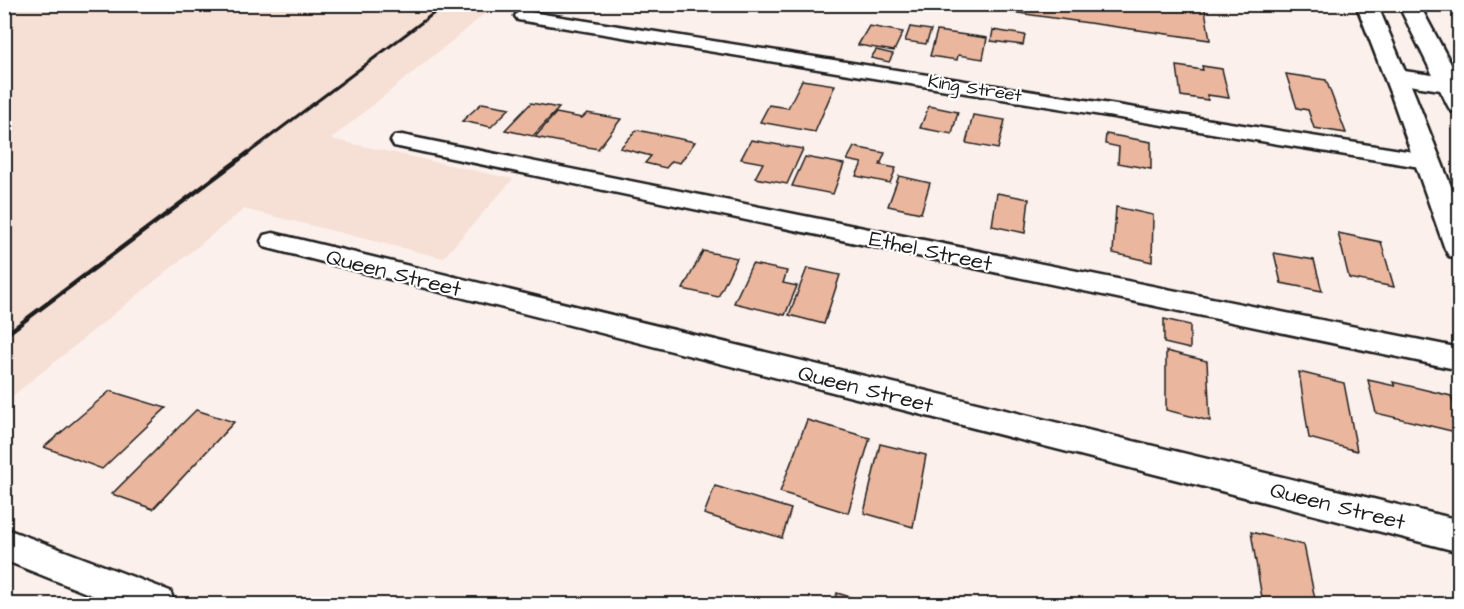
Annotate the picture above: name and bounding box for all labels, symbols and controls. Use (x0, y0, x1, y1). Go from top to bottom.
street label: King Street (926, 69, 1024, 109)
street label: Ethel Street (866, 223, 995, 280)
street label: Queen Street (323, 242, 465, 305)
street label: Queen Street (795, 358, 937, 421)
street label: Queen Street (1267, 475, 1409, 538)

